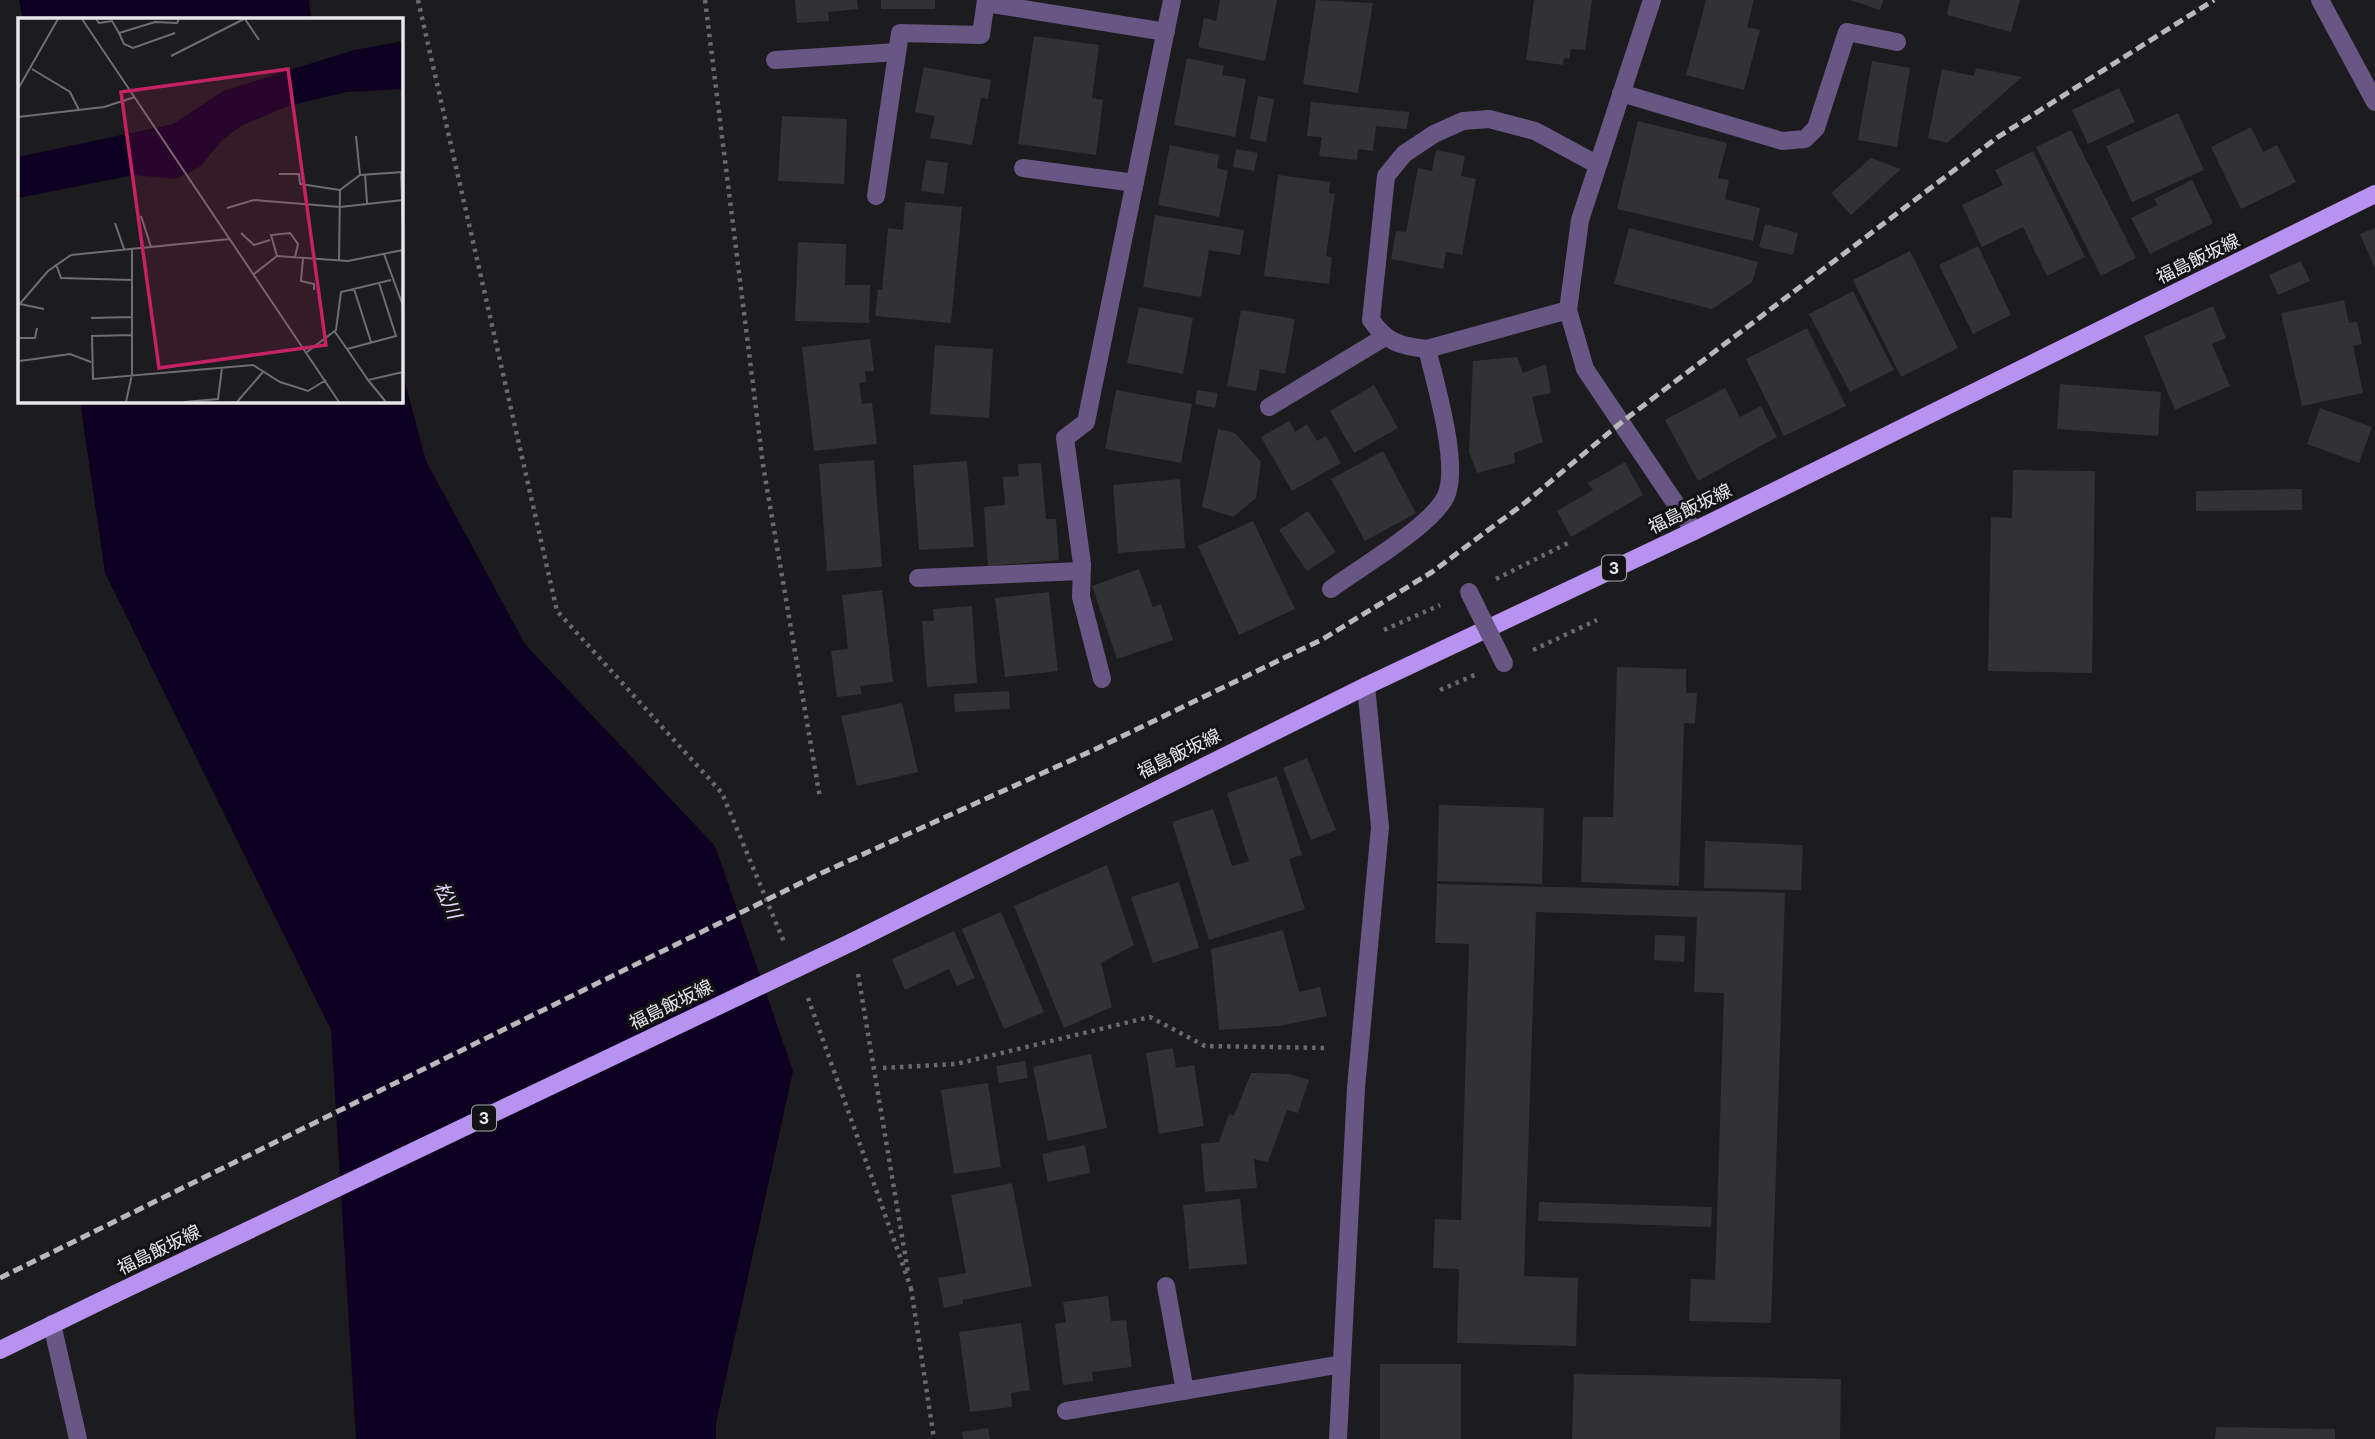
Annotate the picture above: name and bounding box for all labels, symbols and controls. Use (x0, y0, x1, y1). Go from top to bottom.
inset map (18, 18, 402, 402)
street label: 福島飯坂線 (2153, 229, 2243, 288)
street label: 福島飯坂線 (1645, 479, 1735, 538)
road number: 3 (1602, 555, 1626, 580)
street label: 福島飯坂線 (1134, 724, 1224, 783)
water label: 松川 (429, 878, 467, 924)
street label: 福島飯坂線 (626, 975, 716, 1034)
road number: 3 (472, 1106, 496, 1130)
street label: 福島飯坂線 (114, 1220, 204, 1279)

